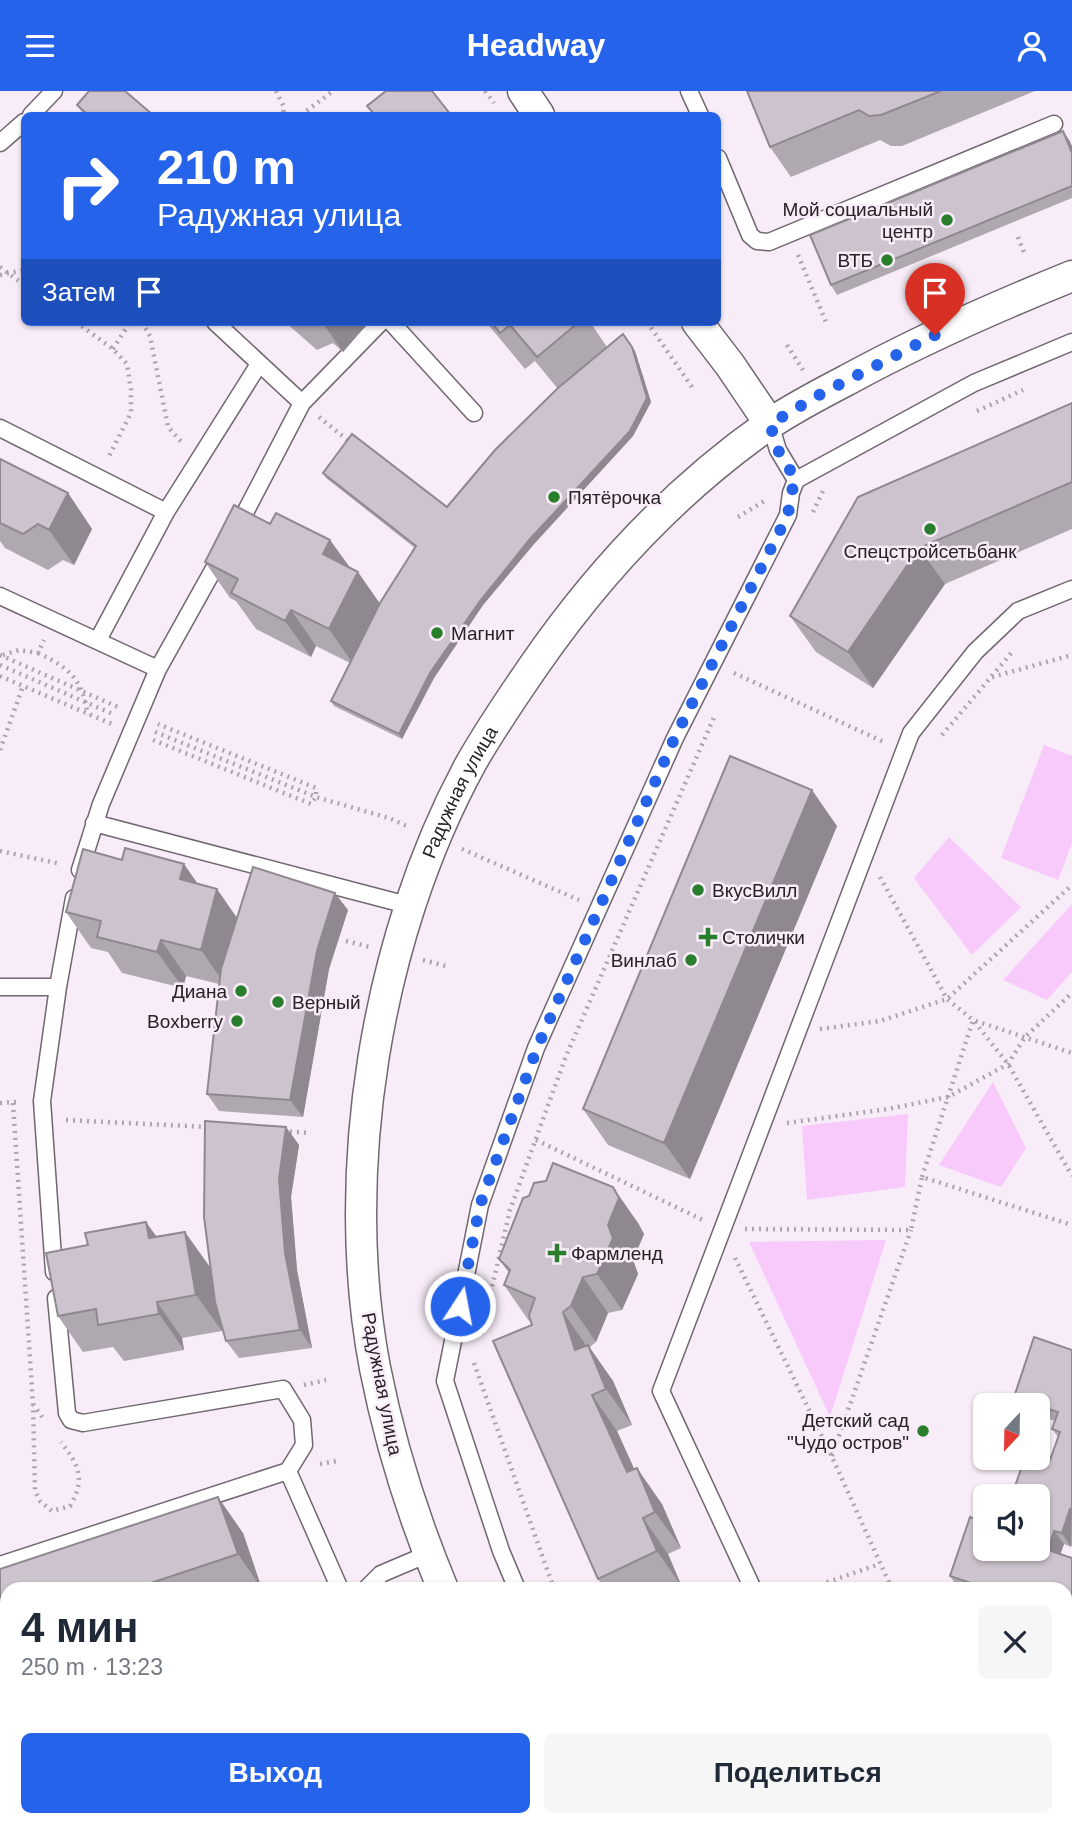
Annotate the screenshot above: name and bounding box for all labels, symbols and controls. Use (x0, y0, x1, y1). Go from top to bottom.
icon: menu (21, 27, 59, 65)
text: Headway (467, 27, 605, 63)
icon: person (1013, 27, 1051, 65)
icon: right (42, 140, 133, 231)
text: 210 m (157, 140, 296, 194)
text: Радужная улица (157, 197, 401, 233)
place label: Мой социальный центр (782, 199, 933, 242)
marker: Мой социальный центр (939, 212, 955, 228)
place label: ВТБ (838, 250, 873, 271)
marker: ВТБ (879, 252, 895, 268)
pin (905, 263, 965, 335)
icon: arrive (130, 273, 168, 311)
icon: arrive (916, 274, 954, 312)
text: Затем (42, 277, 116, 307)
place label: Пятёрочка (568, 487, 662, 508)
marker: Пятёрочка (546, 489, 562, 505)
marker: Спецстройсетьбанк (922, 521, 938, 537)
place label: Спецстройсетьбанк (843, 541, 1017, 562)
place label: Магнит (451, 623, 515, 644)
marker: Магнит (429, 625, 445, 641)
street label: Радужная улица (418, 722, 501, 861)
place label: ВкусВилл (712, 880, 797, 901)
marker: ВкусВилл (690, 882, 706, 898)
place label: Столички (722, 927, 805, 948)
marker: Столички (700, 929, 716, 945)
place label: Винлаб (611, 950, 677, 971)
marker: Винлаб (683, 952, 699, 968)
place label: Диана (172, 981, 227, 1002)
marker: Диана (233, 983, 249, 999)
place label: Верный (292, 992, 361, 1013)
marker: Верный (270, 994, 286, 1010)
place label: Boxberry (147, 1011, 223, 1032)
marker: Boxberry (229, 1013, 245, 1029)
place label: Фармленд (571, 1243, 663, 1264)
marker: Фармленд (549, 1245, 565, 1261)
position arrow (423, 1269, 497, 1343)
street label: Радужная улица (358, 1311, 406, 1458)
north arrow (973, 1393, 1050, 1470)
map controls (973, 1393, 1050, 1561)
place label: Детский сад "Чудо остров" (787, 1410, 909, 1453)
marker: Детский сад "Чудо остров" (915, 1423, 931, 1439)
button: sound (973, 1484, 1050, 1561)
text: 4 мин (21, 1604, 138, 1651)
button: close (978, 1605, 1052, 1679)
text: 250 m · 13:23 (21, 1654, 163, 1680)
button: Выход (21, 1733, 530, 1813)
button: Поделиться (544, 1733, 1052, 1813)

